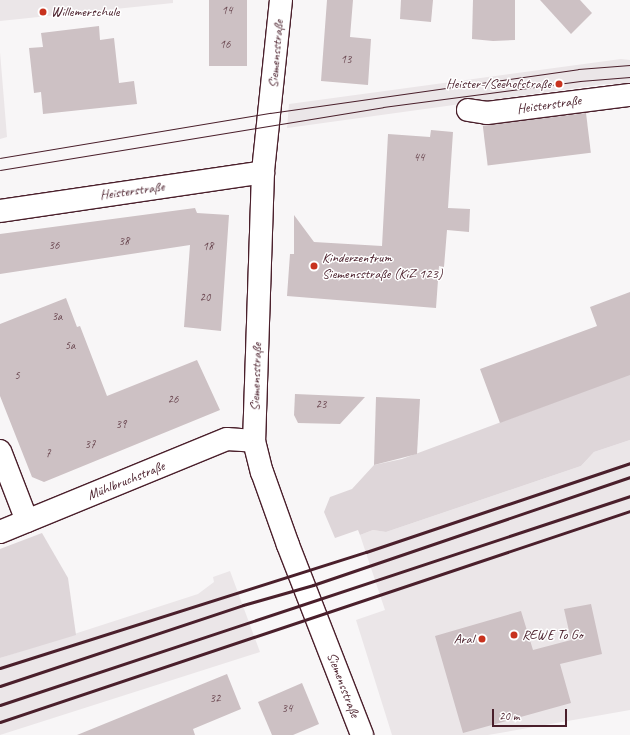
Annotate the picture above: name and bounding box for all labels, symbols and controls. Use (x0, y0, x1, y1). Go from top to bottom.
place label: Willemerschule (51, 4, 119, 20)
house number: 14 (222, 4, 232, 18)
marker: Willemerschule (38, 7, 48, 17)
street label: Siemensstraße (265, 19, 287, 89)
house number: 16 (220, 38, 230, 52)
house number: 13 (341, 53, 351, 67)
place label: Heister-/Seehofstraße (446, 76, 551, 92)
marker: Heister-/Seehofstraße (554, 79, 564, 89)
street label: Heisterstraße (516, 92, 582, 118)
house number: 44 (414, 151, 424, 165)
street label: Heisterstraße (99, 178, 165, 204)
house number: 38 (119, 235, 129, 249)
house number: 36 (49, 239, 59, 253)
house number: 18 (203, 240, 213, 254)
place label: Kinderzentrum Siemensstraße (KiZ 123) (322, 250, 442, 282)
marker: Kinderzentrum Siemensstraße (KiZ 123) (309, 261, 319, 271)
house number: 20 (200, 291, 210, 305)
house number: 3a (52, 310, 62, 324)
house number: 5a (65, 339, 75, 353)
street label: Siemensstraße (246, 343, 266, 411)
house number: 5 (14, 369, 20, 383)
house number: 26 (168, 393, 178, 407)
house number: 23 (316, 398, 326, 412)
house number: 39 (116, 418, 126, 432)
house number: 37 (85, 438, 95, 452)
house number: 7 (45, 447, 51, 461)
street label: Mühlbruchstraße (85, 458, 167, 504)
place label: REWE To Go (522, 627, 582, 643)
marker: REWE To Go (509, 630, 519, 640)
place label: Aral (454, 631, 474, 647)
marker: Aral (477, 634, 487, 644)
street label: Siemensstraße (323, 650, 363, 720)
house number: 32 (210, 692, 220, 706)
scale bar (494, 701, 569, 727)
house number: 34 (282, 702, 292, 716)
text: 20 m (499, 708, 519, 724)

